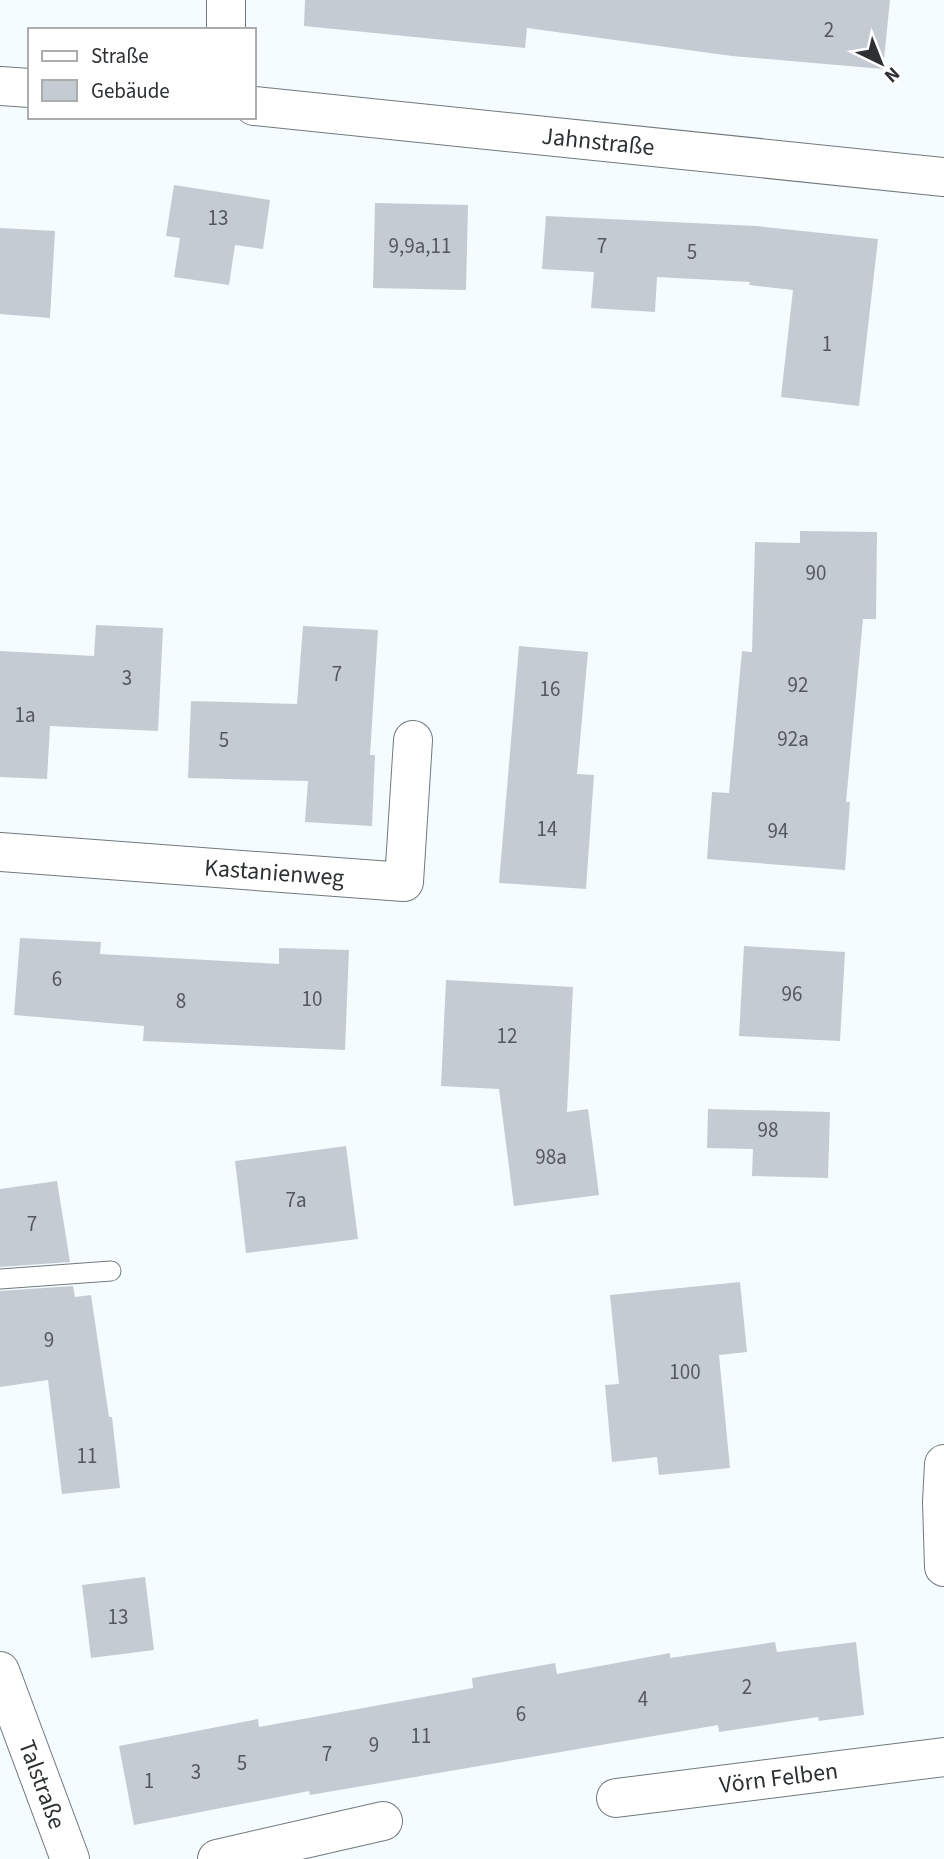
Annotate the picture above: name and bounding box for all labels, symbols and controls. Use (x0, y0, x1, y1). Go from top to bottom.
house number: 2 (824, 15, 834, 45)
legend (28, 28, 256, 119)
north arrow (846, 28, 916, 98)
text: Straße (91, 41, 149, 71)
text: N (878, 60, 905, 89)
text: Gebäude (91, 76, 170, 106)
street label: Jahnstraße (540, 119, 656, 165)
house number: 13 (208, 203, 228, 233)
house number: 9,9a,11 (389, 231, 451, 261)
house number: 7 (597, 231, 607, 261)
house number: 5 (687, 237, 697, 267)
house number: 1 (822, 329, 832, 359)
house number: 90 (806, 558, 826, 588)
house number: 7 (332, 659, 342, 689)
house number: 3 (122, 663, 132, 693)
house number: 92 (788, 670, 808, 700)
house number: 16 (540, 674, 560, 704)
house number: 1a (14, 700, 36, 730)
house number: 92a (777, 724, 809, 754)
house number: 5 (219, 725, 229, 755)
house number: 14 (537, 814, 557, 844)
house number: 94 (768, 816, 788, 846)
street label: Kastanienweg (203, 850, 345, 896)
house number: 6 (52, 964, 62, 994)
house number: 96 (782, 979, 802, 1009)
house number: 10 (302, 984, 322, 1014)
house number: 8 (176, 986, 186, 1016)
house number: 12 (497, 1021, 517, 1051)
house number: 98 (758, 1115, 778, 1145)
house number: 98a (535, 1142, 567, 1172)
house number: 7a (285, 1185, 307, 1215)
house number: 7 (27, 1209, 37, 1239)
house number: 9 (44, 1325, 54, 1355)
house number: 100 (669, 1357, 701, 1387)
house number: 11 (77, 1441, 97, 1471)
house number: 13 (108, 1602, 128, 1632)
house number: 2 (742, 1672, 752, 1702)
house number: 4 (638, 1684, 648, 1714)
house number: 6 (516, 1699, 526, 1729)
house number: 11 (411, 1721, 431, 1751)
house number: 9 (369, 1730, 379, 1760)
street label: Talstraße (9, 1735, 74, 1834)
house number: 7 (322, 1739, 332, 1769)
house number: 5 (237, 1748, 247, 1778)
street label: Vörn Felben (717, 1753, 840, 1803)
house number: 3 (191, 1757, 201, 1787)
house number: 1 (144, 1766, 154, 1796)

